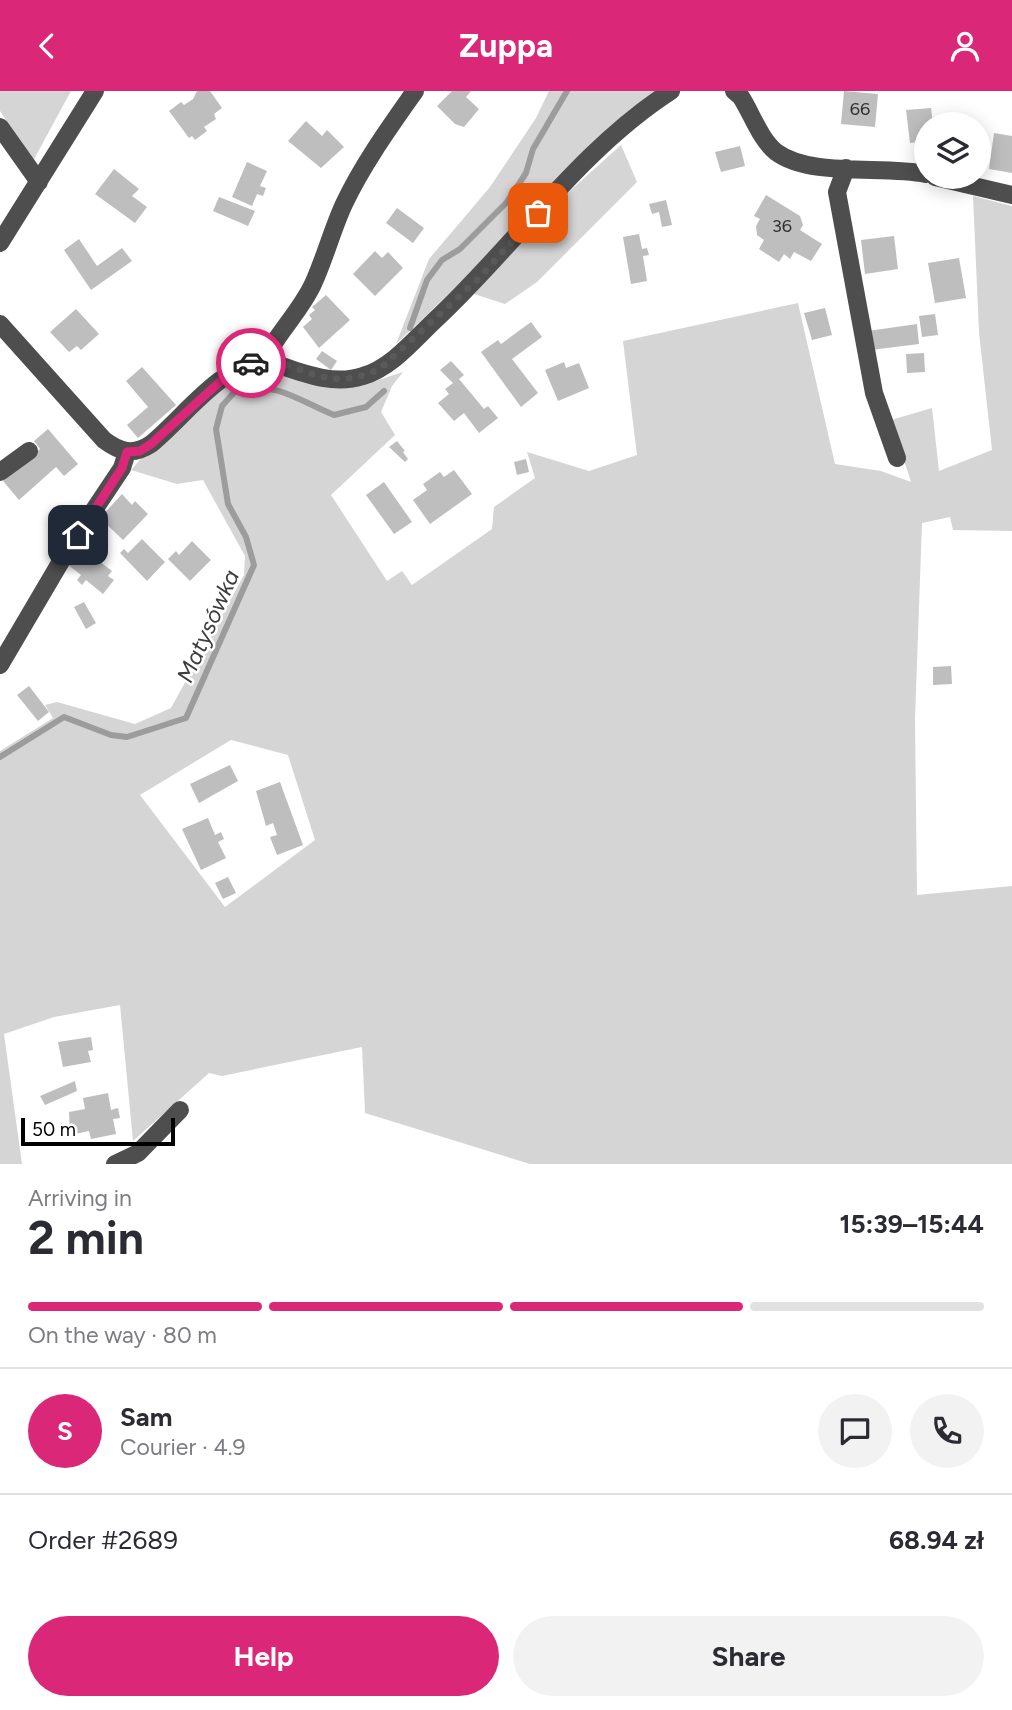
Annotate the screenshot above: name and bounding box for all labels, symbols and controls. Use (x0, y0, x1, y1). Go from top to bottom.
icon: back (28, 27, 66, 65)
text: Zuppa (459, 27, 553, 65)
icon: person (946, 27, 984, 65)
house number: 66 (850, 98, 870, 120)
map controls (914, 112, 991, 189)
button: layers (914, 112, 991, 189)
pin (508, 183, 568, 243)
icon: bag (519, 194, 557, 232)
house number: 36 (772, 215, 792, 237)
courier (216, 328, 286, 398)
icon: car (232, 344, 270, 382)
pin (48, 505, 108, 565)
icon: home (59, 516, 97, 554)
water label: Matysówka (171, 565, 245, 687)
scale bar (21, 1115, 175, 1147)
text: 50 m (32, 1118, 76, 1141)
text: Arriving in (28, 1184, 132, 1212)
text: 15:39–15:44 (839, 1208, 984, 1240)
text: 2 min (28, 1210, 144, 1266)
text: On the way · 80 m (28, 1321, 217, 1349)
button: chat (818, 1394, 892, 1468)
button: phone (910, 1394, 984, 1468)
text: Sam (120, 1401, 172, 1433)
text: S (57, 1415, 73, 1447)
text: Courier · 4.9 (120, 1433, 246, 1461)
text: Order #2689 (28, 1524, 178, 1556)
text: 68.94 zł (889, 1524, 984, 1556)
button: Help (28, 1616, 499, 1696)
button: Share (513, 1616, 984, 1696)

